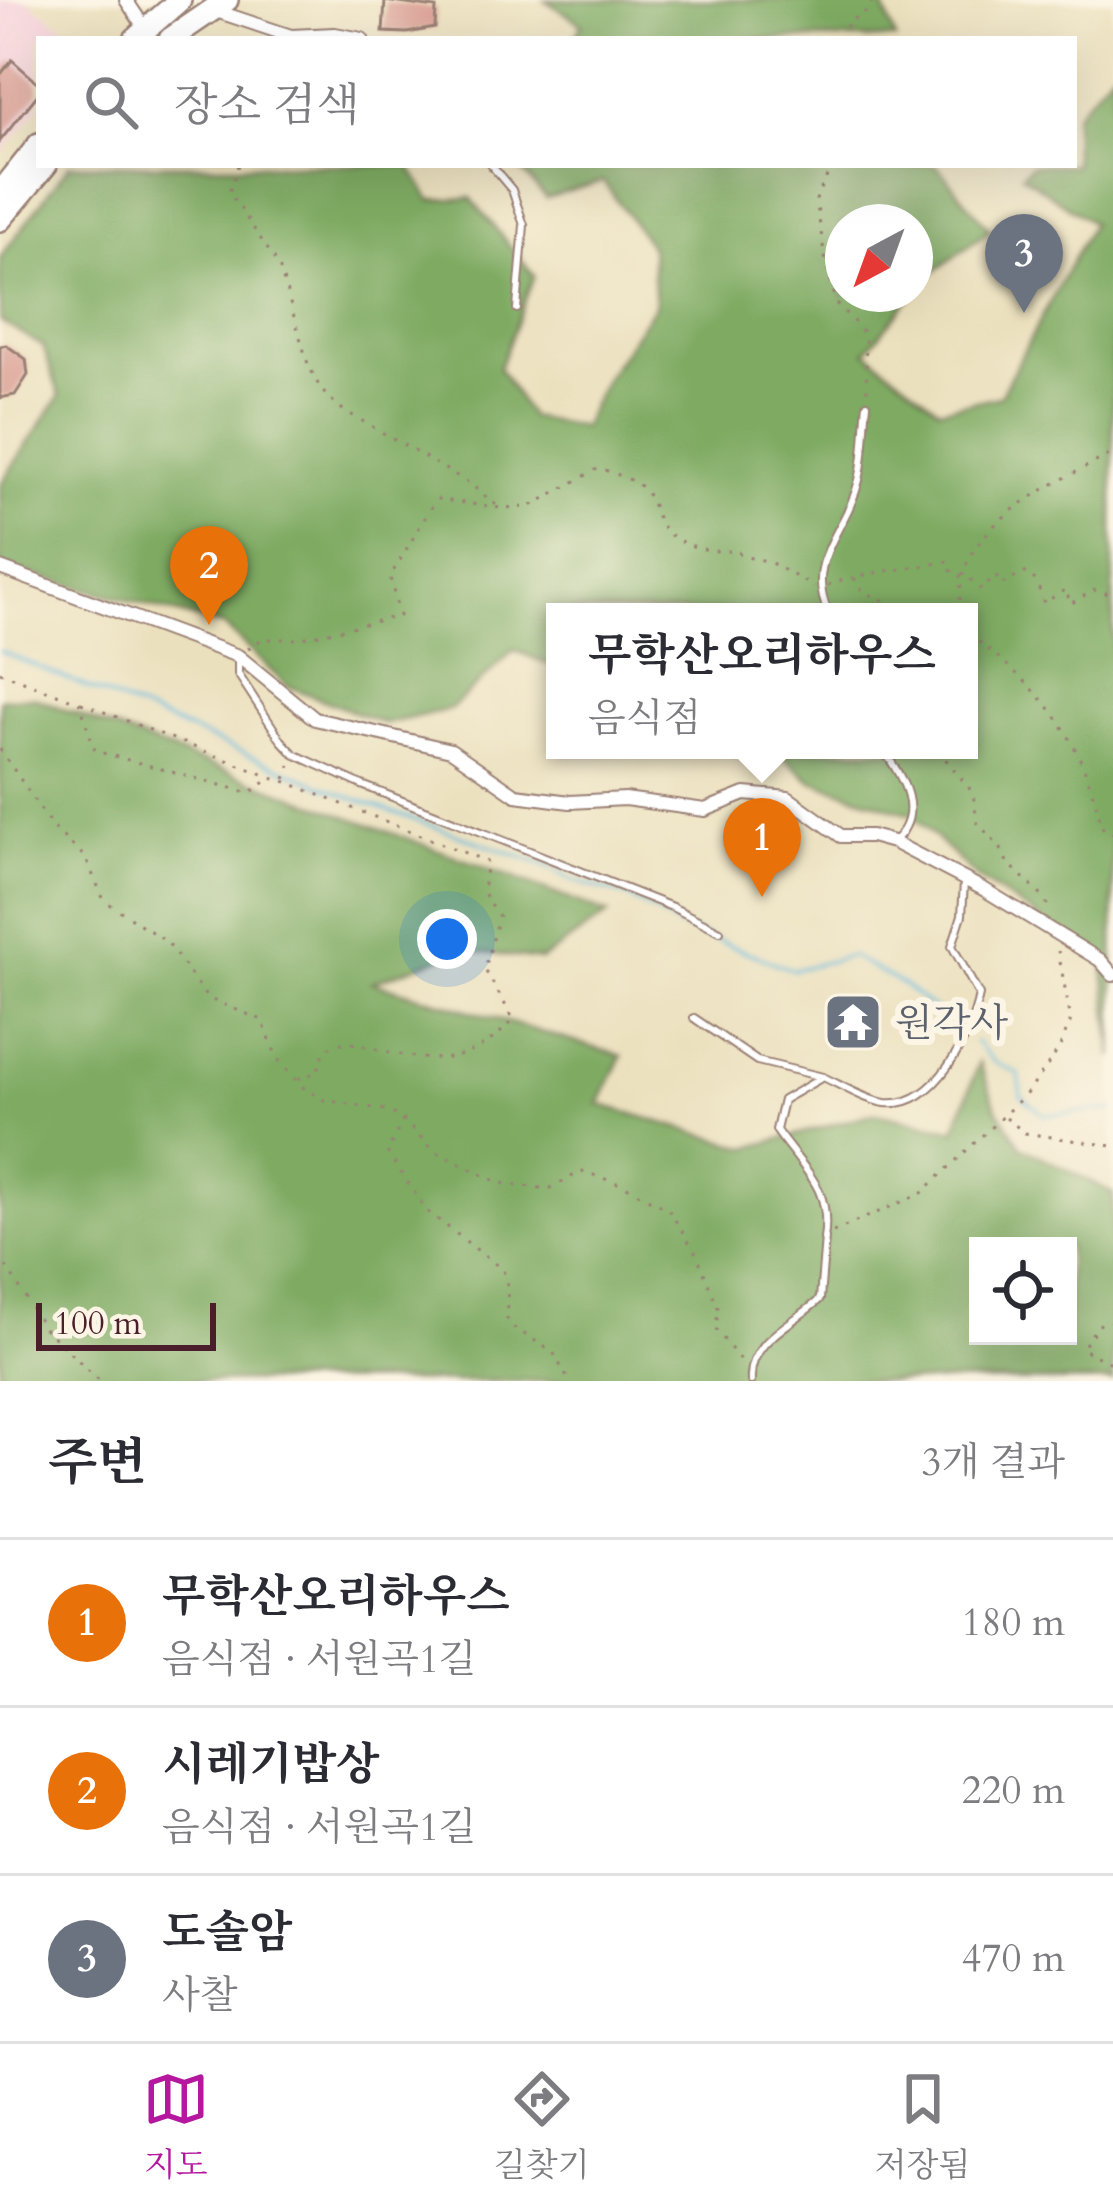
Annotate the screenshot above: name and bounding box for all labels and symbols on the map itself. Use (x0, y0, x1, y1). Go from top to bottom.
north arrow (825, 204, 933, 312)
pin: 3 (985, 214, 1063, 313)
pin: 2 (170, 526, 248, 625)
pin: 1 (723, 798, 801, 897)
your location (417, 909, 477, 969)
temple icon: 원각사 (822, 991, 884, 1053)
place label: 원각사 (895, 997, 1008, 1050)
scale bar (36, 1297, 216, 1350)

